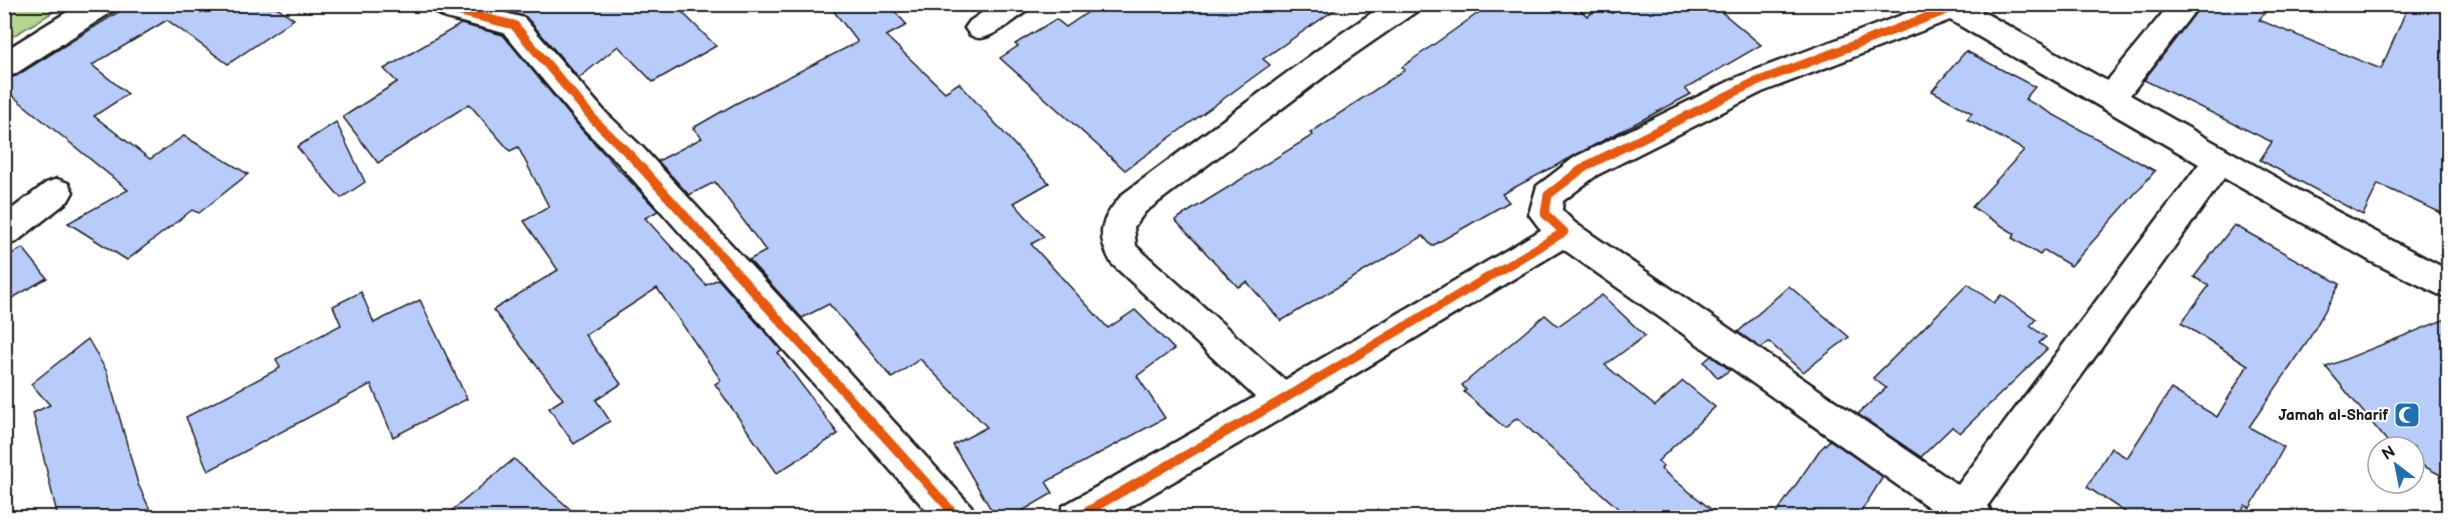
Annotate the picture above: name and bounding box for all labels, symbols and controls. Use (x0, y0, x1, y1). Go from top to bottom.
mosque icon: Jamah al-Sharif (2392, 400, 2422, 430)
place label: Jamah al-Sharif (2279, 406, 2388, 425)
north arrow (2366, 435, 2426, 495)
text: N (2379, 442, 2399, 465)

